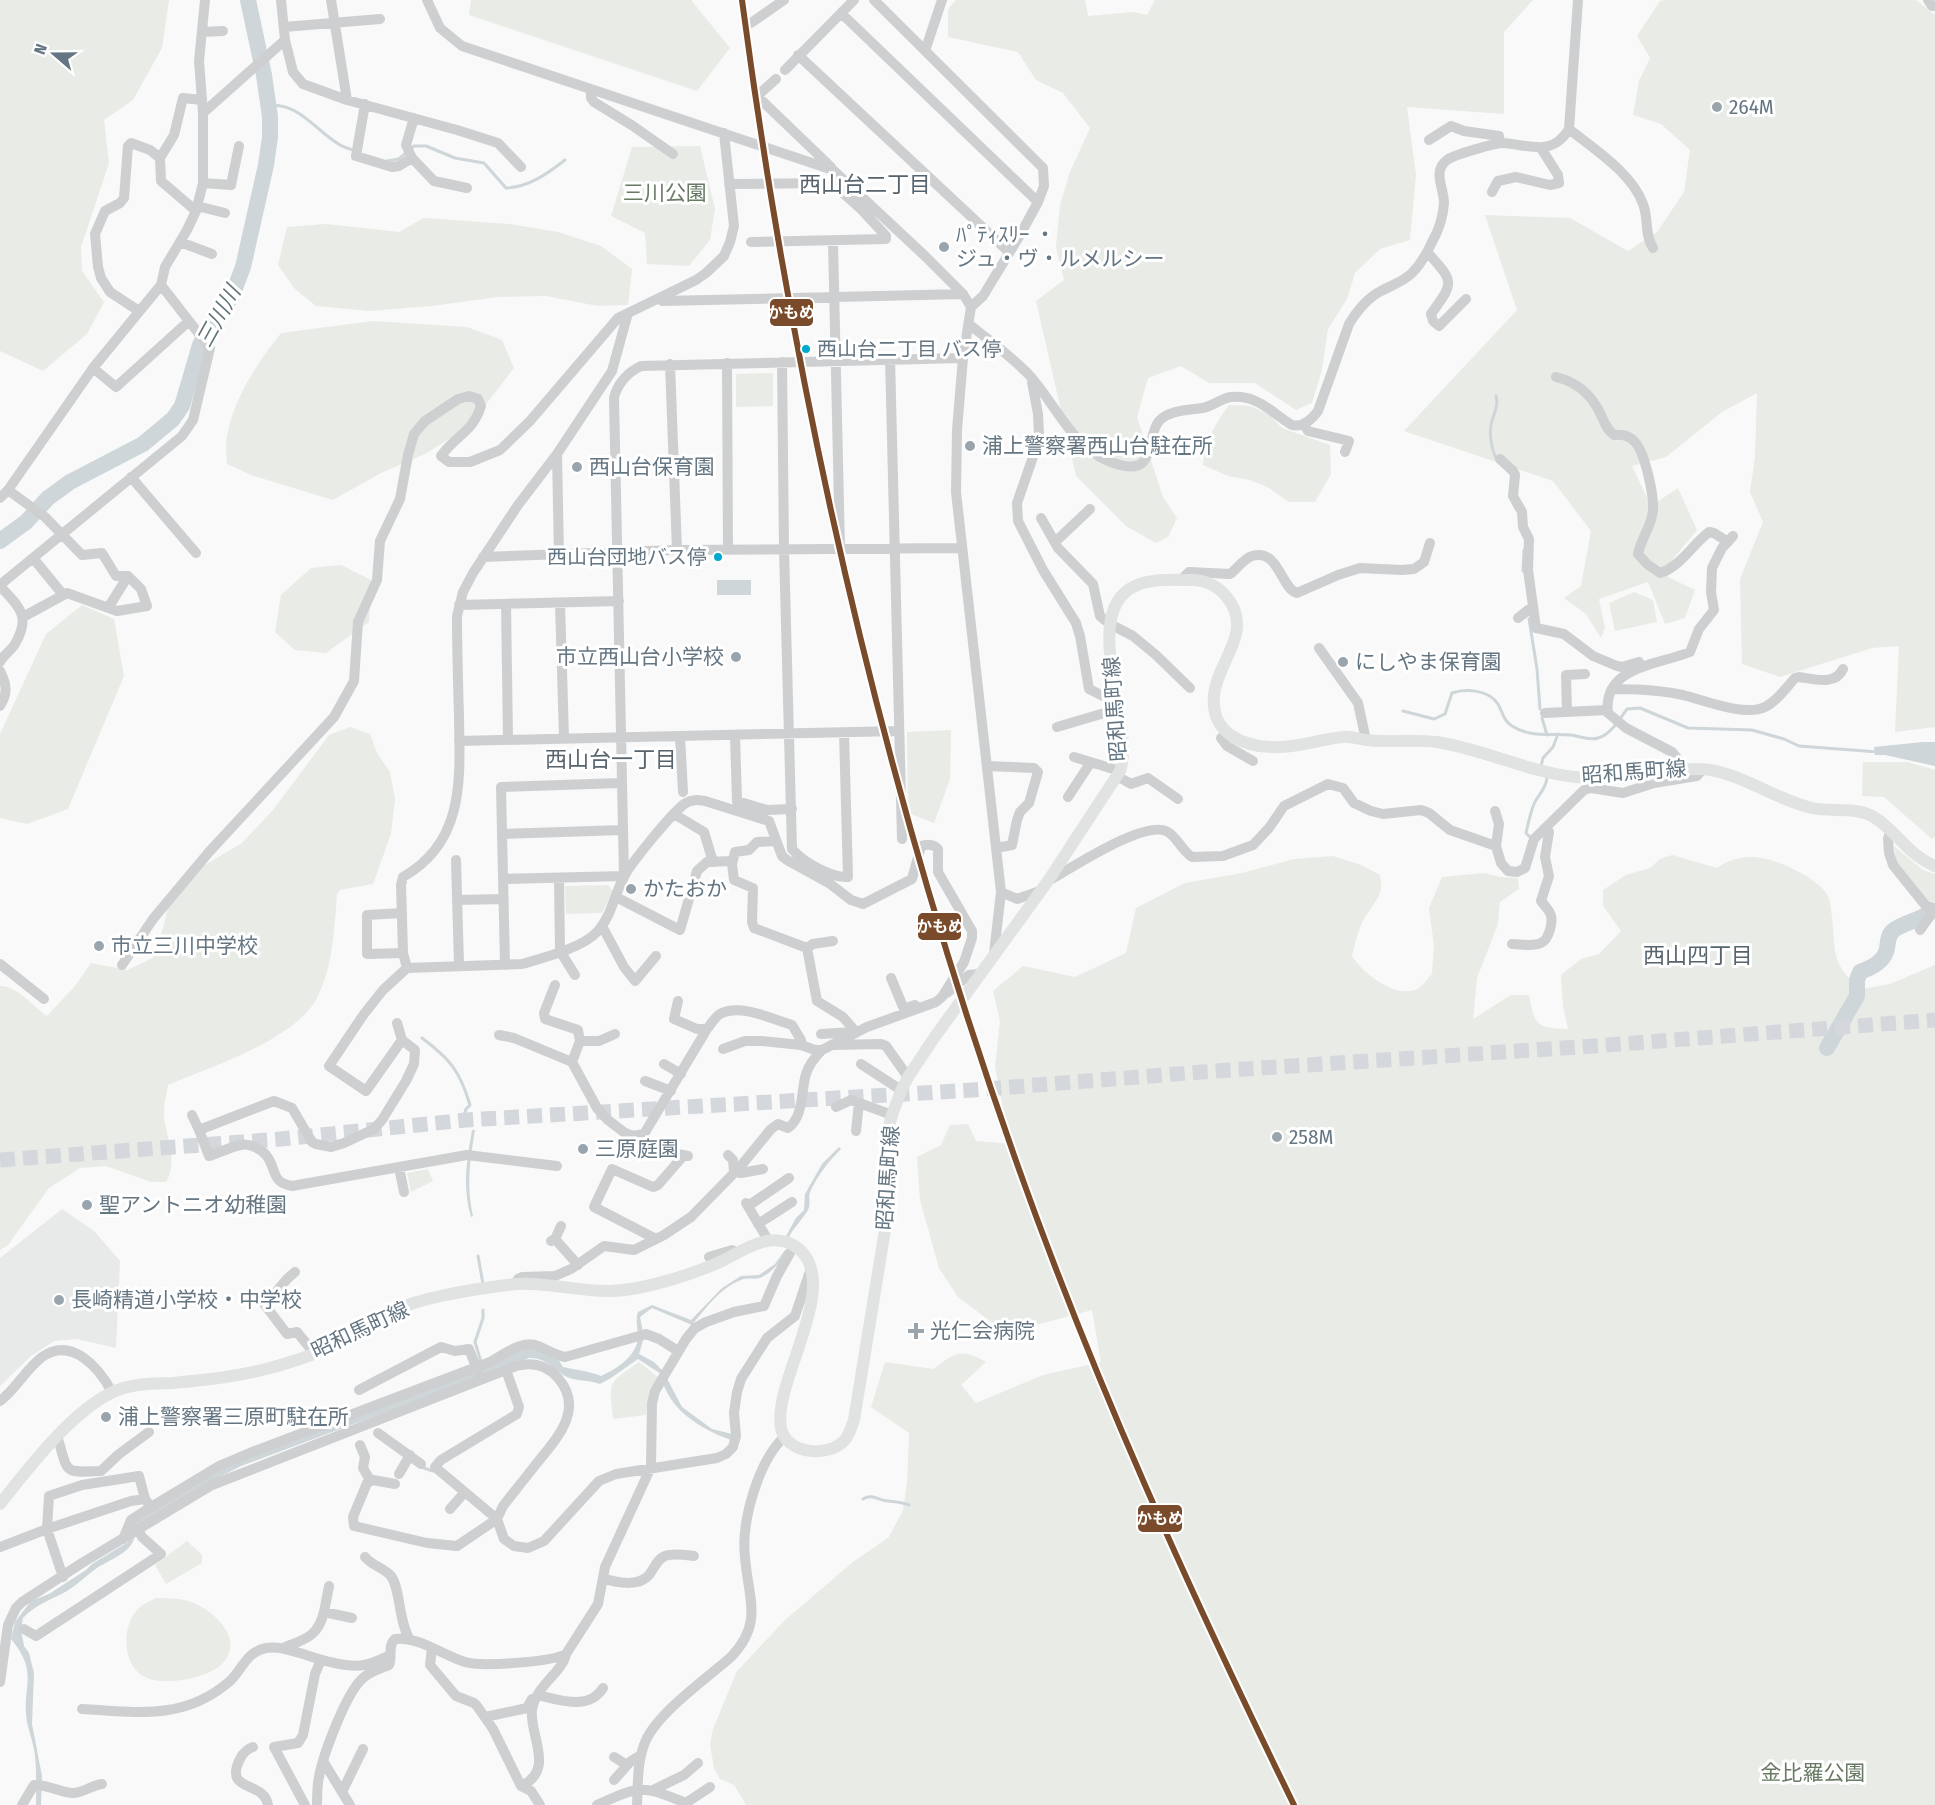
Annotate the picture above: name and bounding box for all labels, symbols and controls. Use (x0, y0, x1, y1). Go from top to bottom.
north arrow (24, 24, 84, 84)
text: N (30, 41, 51, 57)
place label: 264M (1729, 94, 1774, 120)
marker: 264M (1710, 100, 1724, 114)
district label: 西山台二丁目 (799, 171, 931, 198)
park label: 三川公園 (623, 180, 707, 206)
place label: ﾊﾟﾃｨｽﾘｰ ・ ジュ・ヴ・ルメルシー (956, 222, 1165, 272)
marker: ﾊﾟﾃｨｽﾘｰ ・ ジュ・ヴ・ルメルシー (937, 240, 951, 254)
water label: 三川川 (191, 279, 247, 352)
line badge: かもめ (769, 298, 814, 327)
text: かもめ (767, 303, 815, 322)
place label: 西山台二丁目 バス停 (817, 337, 1002, 361)
marker: 西山台二丁目 バス停 (800, 343, 812, 355)
place label: 浦上警察署西山台駐在所 (982, 433, 1213, 459)
marker: 浦上警察署西山台駐在所 (963, 439, 977, 453)
place label: 西山台保育園 (589, 454, 715, 480)
marker: 西山台保育園 (570, 460, 584, 474)
place label: 西山台団地バス停 (547, 545, 707, 569)
marker: 西山台団地バス停 (712, 551, 724, 563)
place label: 市立西山台小学校 (556, 644, 724, 670)
place label: にしやま保育園 (1355, 649, 1502, 675)
marker: 市立西山台小学校 (729, 650, 743, 664)
marker: にしやま保育園 (1336, 655, 1350, 669)
street label: 昭和馬町線 (1098, 656, 1132, 762)
district label: 西山台一丁目 (545, 746, 677, 773)
street label: 昭和馬町線 (1581, 755, 1687, 789)
place label: かたおか (643, 876, 727, 902)
marker: かたおか (624, 882, 638, 896)
line badge: かもめ (917, 912, 962, 941)
text: かもめ (916, 917, 964, 936)
place label: 市立三川中学校 (111, 933, 258, 959)
marker: 市立三川中学校 (92, 939, 106, 953)
district label: 西山四丁目 (1643, 942, 1753, 969)
place label: 258M (1289, 1124, 1333, 1150)
street label: 昭和馬町線 (871, 1125, 905, 1231)
marker: 258M (1270, 1130, 1284, 1144)
place label: 三原庭園 (595, 1136, 679, 1162)
marker: 三原庭園 (576, 1142, 590, 1156)
place label: 聖アントニオ幼稚園 (99, 1192, 287, 1218)
marker: 聖アントニオ幼稚園 (80, 1198, 94, 1212)
place label: 長崎精道小学校・中学校 (71, 1287, 302, 1313)
marker: 長崎精道小学校・中学校 (52, 1293, 66, 1307)
street label: 昭和馬町線 (307, 1296, 413, 1364)
place label: 光仁会病院 (930, 1318, 1035, 1344)
marker: 光仁会病院 (907, 1322, 925, 1340)
place label: 浦上警察署三原町駐在所 (118, 1404, 349, 1430)
marker: 浦上警察署三原町駐在所 (99, 1410, 113, 1424)
line badge: かもめ (1137, 1504, 1183, 1533)
text: かもめ (1136, 1509, 1184, 1528)
park label: 金比羅公園 (1761, 1760, 1866, 1786)

